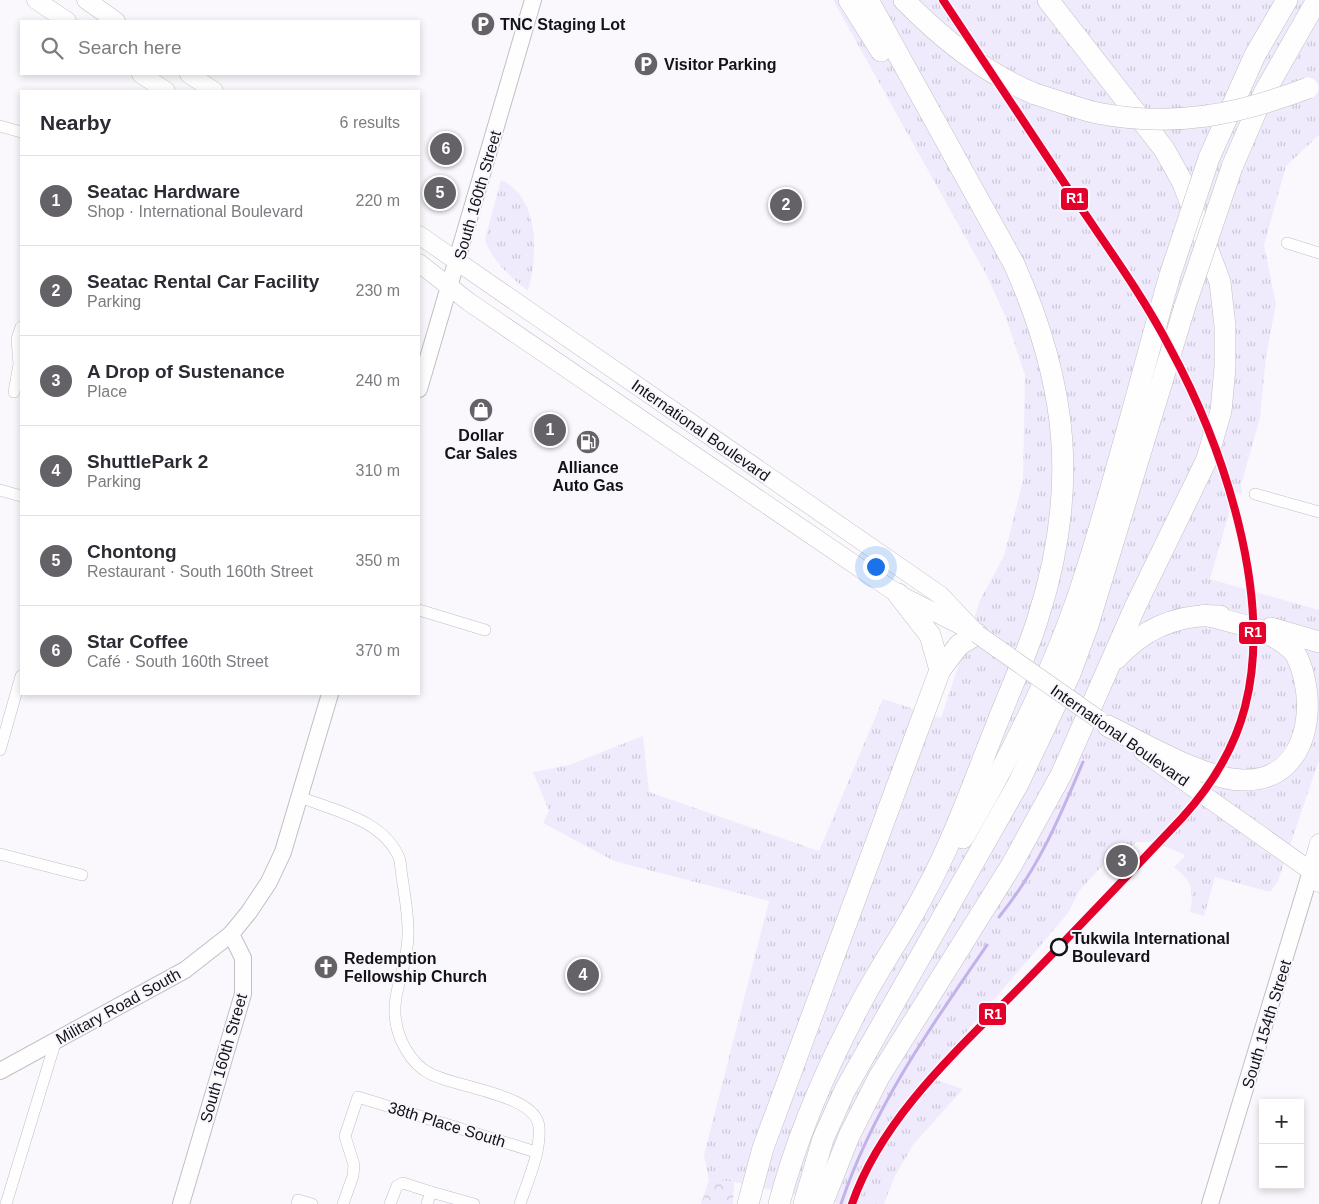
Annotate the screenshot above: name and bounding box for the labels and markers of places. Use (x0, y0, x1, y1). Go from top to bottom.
parking icon: TNC Staging Lot (470, 11, 496, 37)
place label: TNC Staging Lot (500, 16, 626, 33)
parking icon: Visitor Parking (633, 51, 659, 77)
place label: Visitor Parking (664, 56, 777, 73)
pin: 6 (430, 130, 462, 168)
pin: 5 (424, 174, 456, 212)
pin: 2 (770, 186, 802, 224)
shop icon: Dollar Car Sales (468, 397, 494, 423)
pin: 1 (534, 411, 566, 449)
place label: Dollar Car Sales (445, 427, 518, 462)
fuel station icon: Alliance Auto Gas (575, 429, 601, 455)
place label: Alliance Auto Gas (552, 459, 624, 494)
pin: 3 (1106, 842, 1138, 880)
place label: Tukwila International Boulevard (1072, 930, 1230, 965)
marker: Tukwila International Boulevard (1050, 938, 1068, 956)
place label: Redemption Fellowship Church (344, 950, 487, 985)
church icon: Redemption Fellowship Church (313, 954, 339, 980)
pin: 4 (567, 956, 599, 994)

